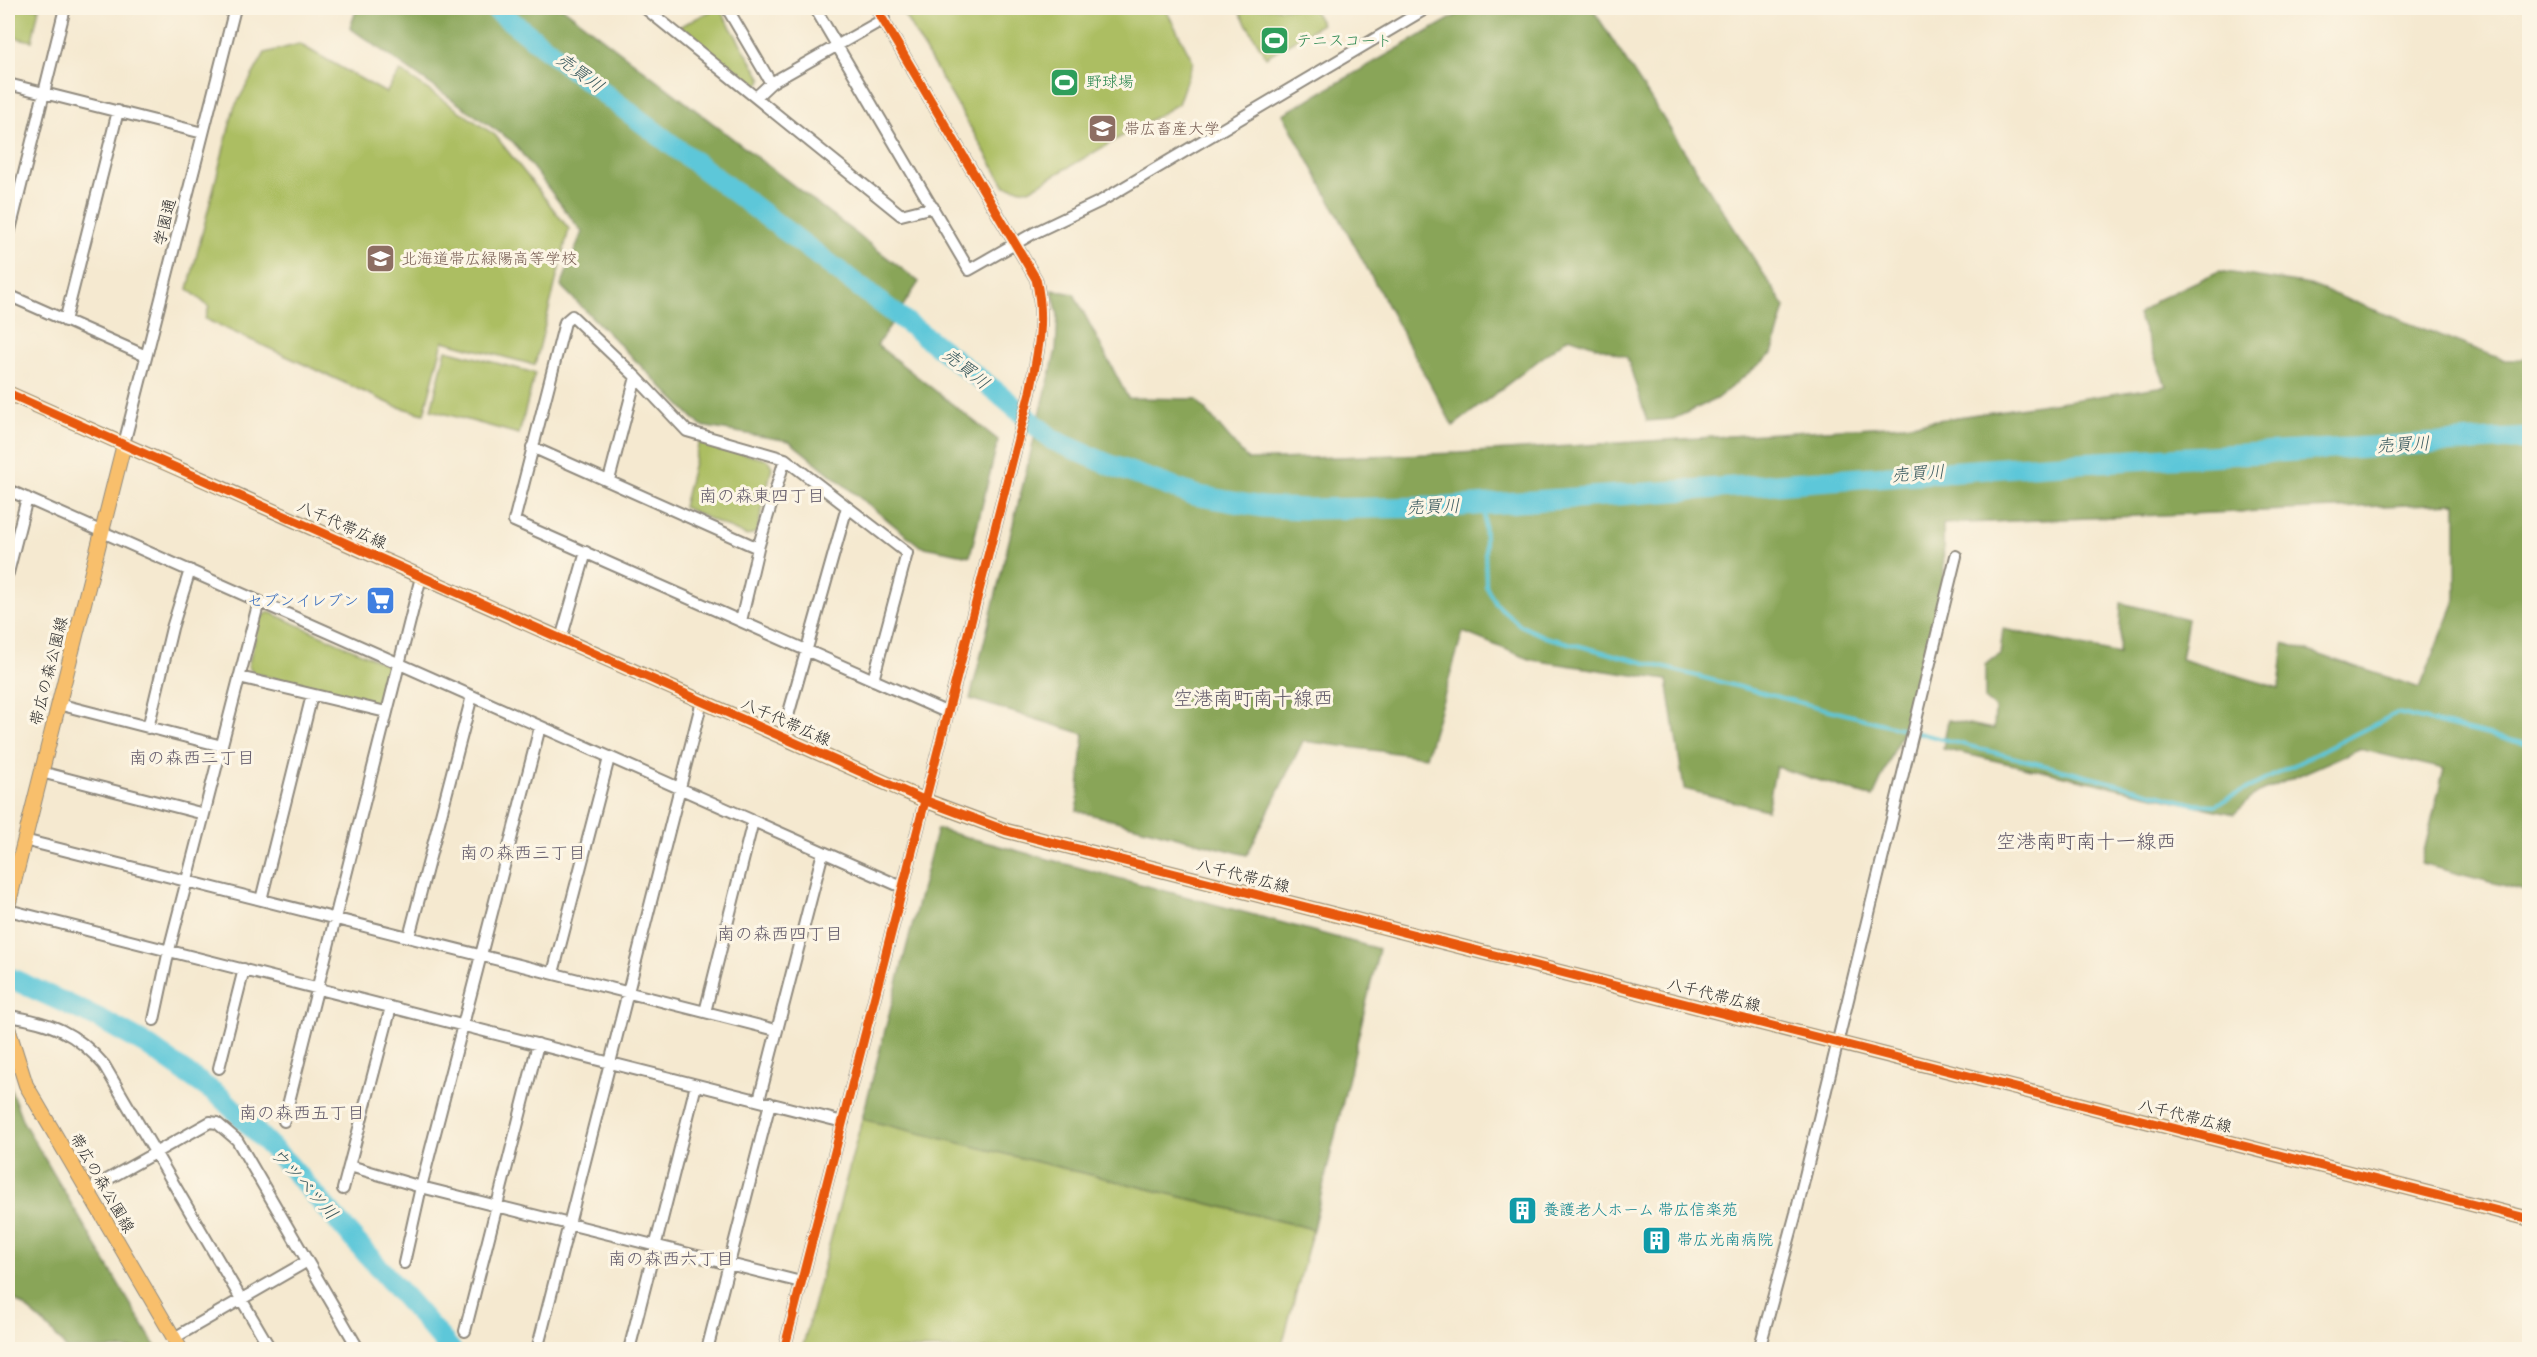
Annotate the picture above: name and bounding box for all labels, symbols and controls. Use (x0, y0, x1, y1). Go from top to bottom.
sports icon: テニスコート (1259, 25, 1291, 57)
place label: テニスコート (1296, 31, 1392, 51)
water label: 売買川 (552, 48, 608, 98)
sports icon: 野球場 (1049, 66, 1081, 98)
place label: 野球場 (1086, 72, 1134, 92)
school or university icon: 帯広畜産大学 (1087, 113, 1119, 145)
place label: 帯広畜産大学 (1124, 119, 1220, 139)
street label: 学園通 (149, 196, 181, 248)
school or university icon: 北海道帯広緑陽高等学校 (364, 243, 396, 275)
place label: 北海道帯広緑陽高等学校 (401, 249, 577, 269)
water label: 売買川 (938, 343, 994, 395)
water label: 売買川 (2375, 432, 2431, 458)
water label: 売買川 (1890, 461, 1946, 487)
district label: 南の森東四丁目 (699, 485, 825, 508)
water label: 売買川 (1406, 495, 1460, 519)
street label: 八千代帯広線 (294, 496, 390, 554)
supermarket icon: セブンイレブン (364, 585, 396, 617)
place label: セブンイレブン (247, 591, 359, 611)
street label: 帯広の森公園線 (26, 614, 72, 728)
district label: 空港南町南十線西 (1173, 686, 1333, 711)
street label: 八千代帯広線 (738, 693, 834, 751)
district label: 南の森西二丁目 (129, 747, 255, 770)
district label: 空港南町南十一線西 (1996, 829, 2176, 854)
district label: 南の森西三丁目 (460, 842, 586, 865)
street label: 八千代帯広線 (1194, 855, 1292, 897)
district label: 南の森西四丁目 (717, 923, 843, 946)
street label: 八千代帯広線 (1665, 974, 1763, 1016)
street label: 八千代帯広線 (2136, 1095, 2234, 1137)
district label: 南の森西五丁目 (239, 1102, 365, 1125)
street label: 帯広の森公園線 (65, 1129, 139, 1237)
water label: ウツベツ川 (265, 1143, 343, 1225)
building icon: 養護老人ホーム 帯広信楽苑 (1506, 1194, 1538, 1226)
place label: 養護老人ホーム 帯広信楽苑 (1543, 1200, 1738, 1220)
building icon: 帯広光南病院 (1640, 1224, 1672, 1256)
place label: 帯広光南病院 (1677, 1230, 1773, 1250)
district label: 南の森西六丁目 (608, 1248, 734, 1271)

